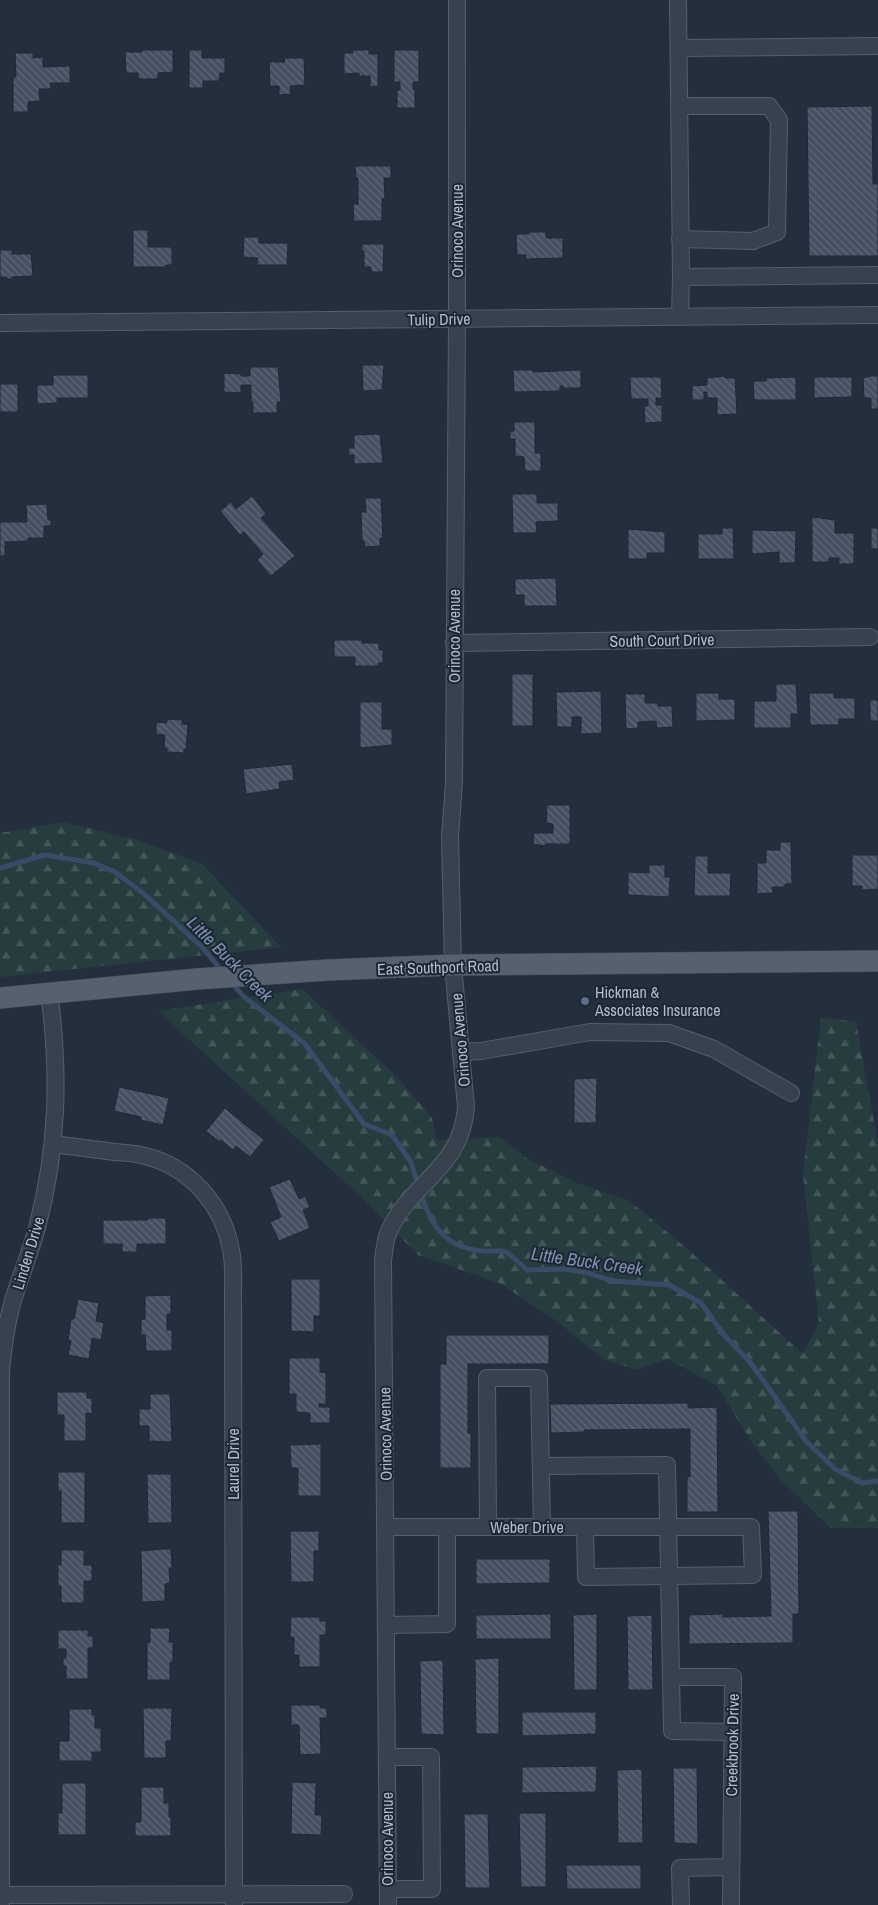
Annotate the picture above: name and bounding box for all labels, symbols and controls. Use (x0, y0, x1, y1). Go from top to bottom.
street label: Orinoco Avenue (446, 184, 468, 278)
street label: Tulip Drive (407, 307, 471, 331)
street label: Orinoco Avenue (443, 589, 465, 683)
street label: South Court Drive (609, 628, 715, 652)
water label: Little Buck Creek (181, 910, 279, 1008)
street label: East Southport Road (377, 954, 499, 980)
place label: Hickman & Associates Insurance (594, 981, 720, 1021)
street label: Orinoco Avenue (445, 992, 475, 1088)
marker: Hickman & Associates Insurance (579, 995, 591, 1007)
street label: Linden Drive (6, 1214, 50, 1292)
water label: Little Buck Creek (530, 1241, 645, 1281)
street label: Orinoco Avenue (373, 1387, 397, 1481)
street label: Laurel Drive (222, 1428, 244, 1500)
street label: Weber Drive (490, 1516, 564, 1538)
street label: Creekbrook Drive (720, 1693, 744, 1797)
street label: Orinoco Avenue (376, 1792, 398, 1886)

